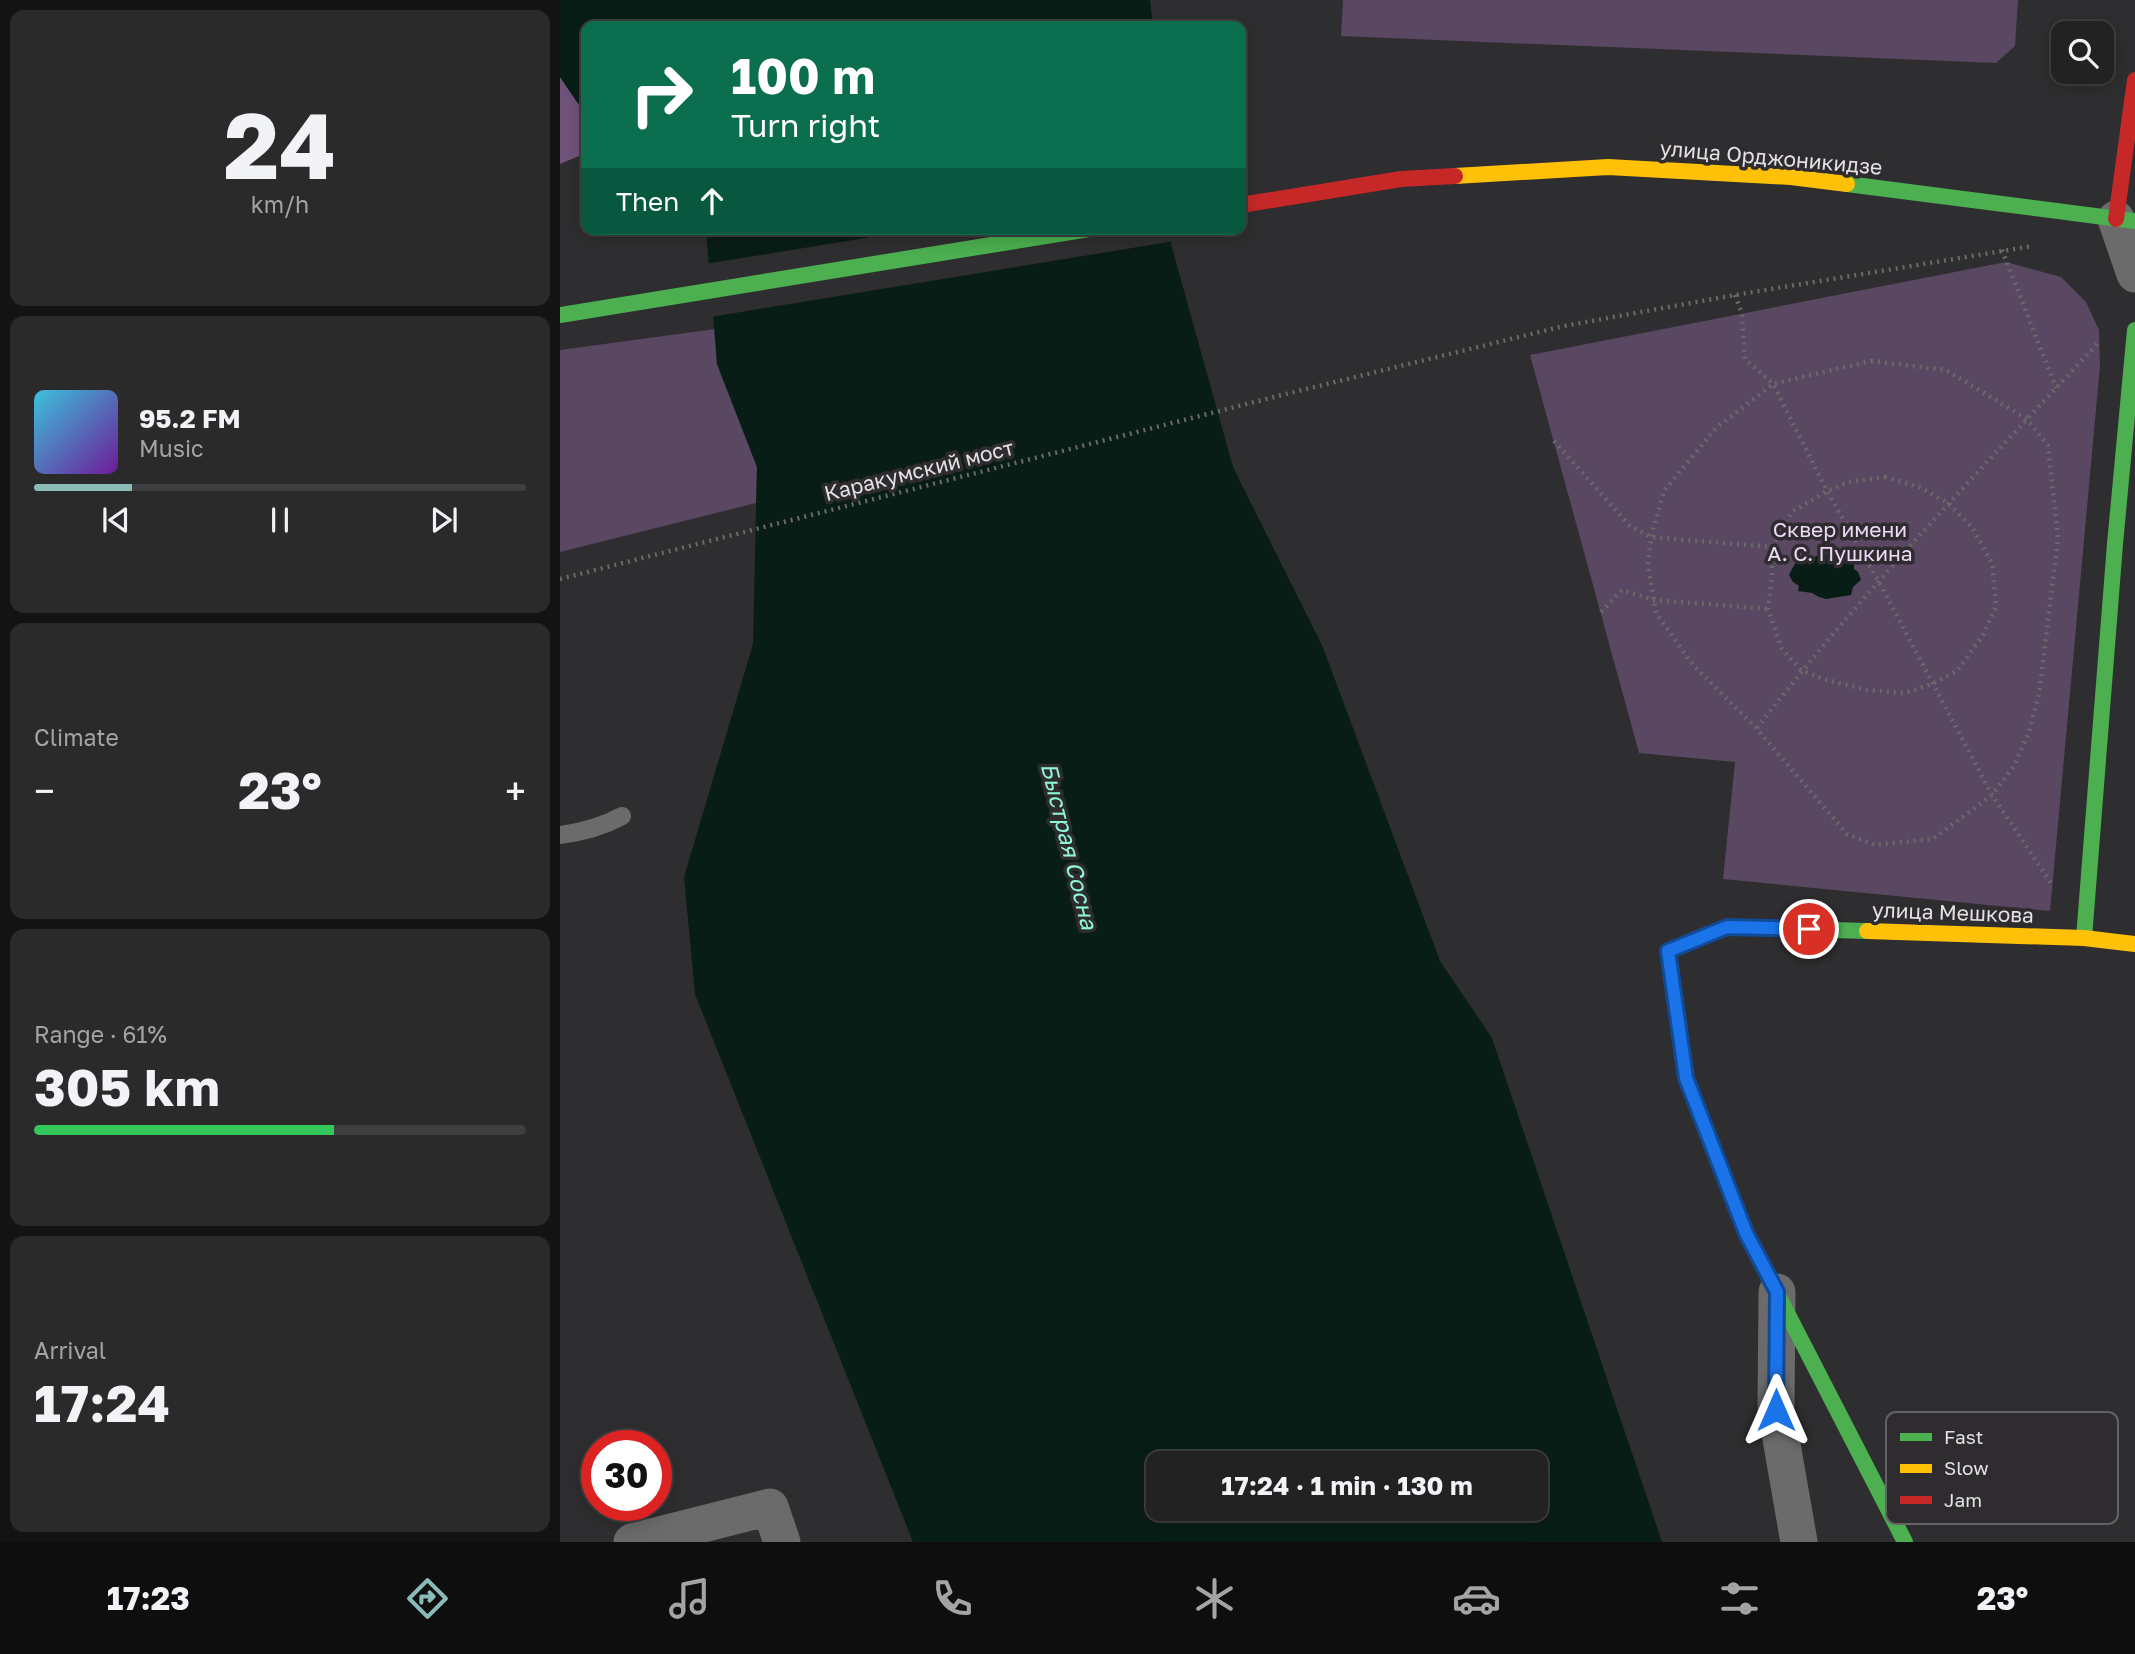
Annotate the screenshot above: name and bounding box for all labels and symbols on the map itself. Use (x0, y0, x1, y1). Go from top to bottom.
street label: улица Орджоникидзе (1659, 134, 1883, 180)
street label: Каракумский мост (821, 434, 1016, 506)
park label: Сквер имени А. С. Пушкина (1767, 516, 1913, 566)
water label: Быстрая Сосна (1036, 759, 1104, 933)
street label: улица Мешкова (1872, 896, 2034, 928)
pin (1779, 899, 1839, 959)
position arrow (1739, 1373, 1813, 1447)
legend (1886, 1412, 2118, 1524)
text: Fast (1944, 1425, 1983, 1448)
speed limit sign: 30 (581, 1430, 672, 1521)
text: Slow (1944, 1456, 1989, 1479)
text: Jam (1944, 1488, 1982, 1511)

